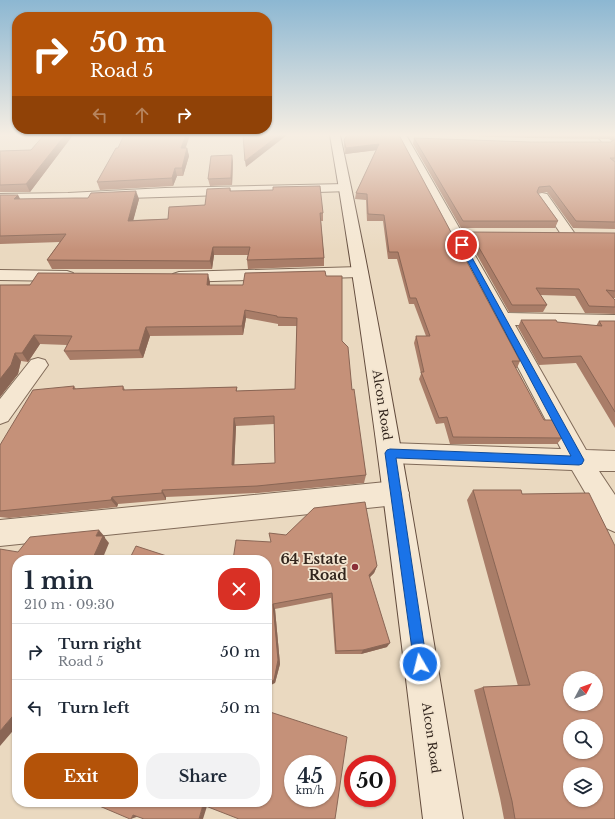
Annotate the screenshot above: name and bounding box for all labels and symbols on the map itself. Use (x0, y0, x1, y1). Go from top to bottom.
pin (445, 228, 479, 262)
street label: Alcon Road (369, 368, 395, 441)
place label: 64 Estate Road (280, 550, 347, 584)
marker: 64 Estate Road (350, 562, 360, 572)
position arrow (399, 643, 441, 685)
north arrow (563, 671, 603, 711)
street label: Alcon Road (419, 701, 444, 774)
speed limit sign: 50 (344, 755, 396, 807)

